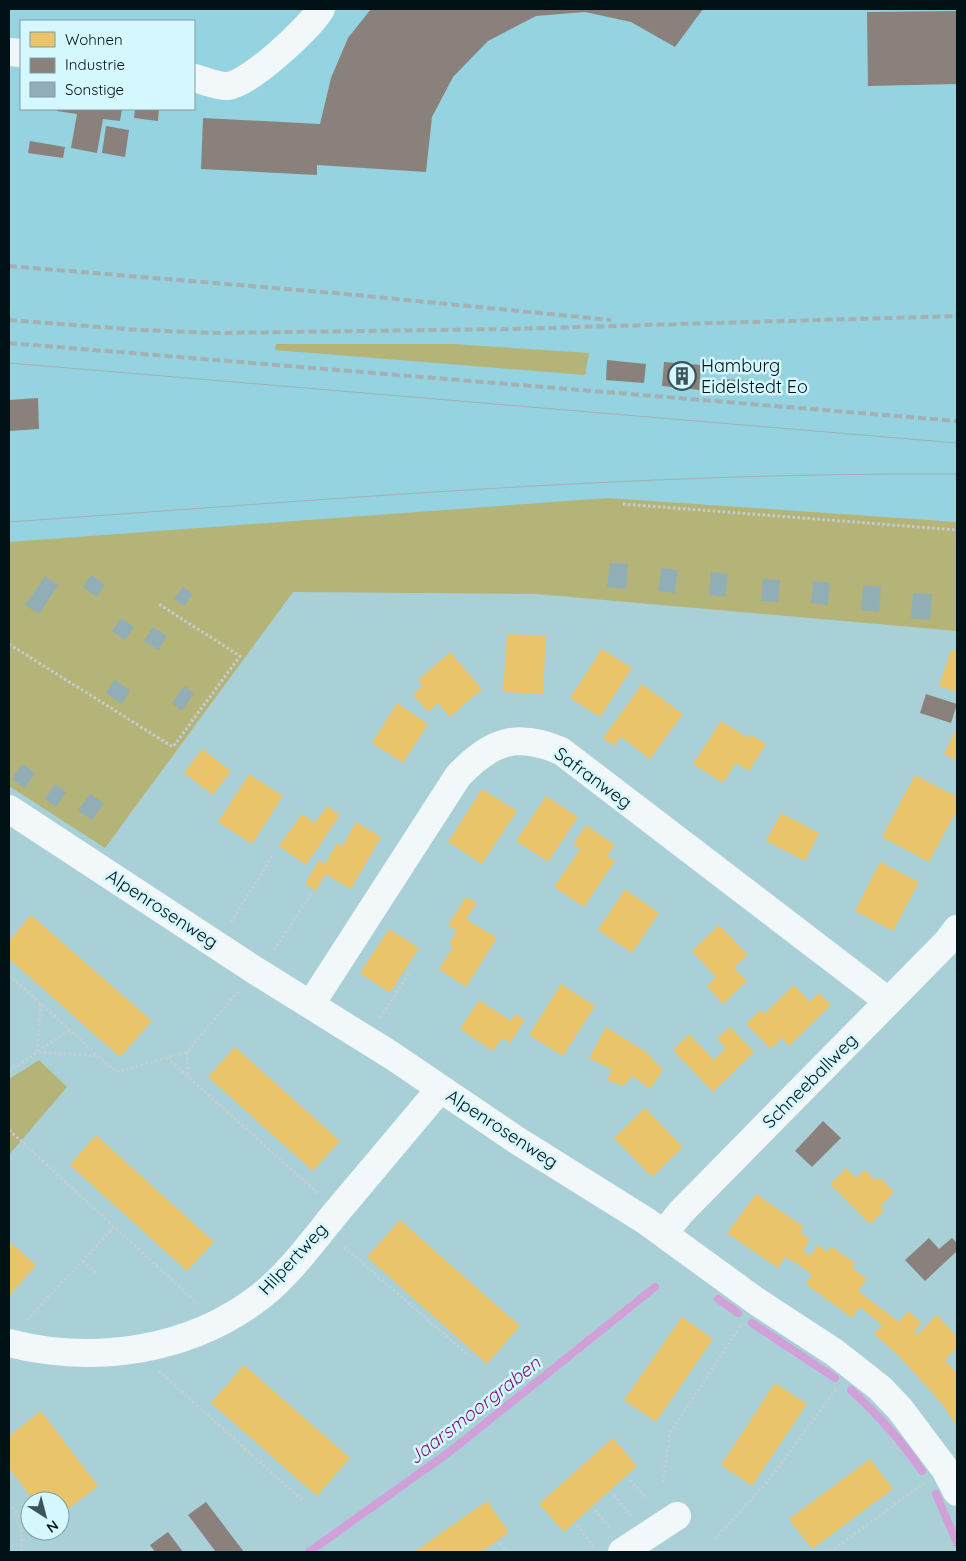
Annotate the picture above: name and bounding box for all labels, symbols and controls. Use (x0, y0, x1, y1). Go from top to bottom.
legend (20, 20, 195, 110)
text: Wohnen (65, 30, 123, 49)
text: Industrie (65, 55, 125, 74)
text: Sonstige (65, 80, 124, 99)
place label: Hamburg Eidelstedt Eo (701, 354, 808, 398)
building icon: Hamburg Eidelstedt Eo (667, 361, 697, 391)
street label: Safranweg (550, 742, 637, 813)
street label: Alpenrosenweg (102, 864, 222, 953)
street label: Schneeballweg (757, 1028, 862, 1133)
street label: Alpenrosenweg (442, 1084, 562, 1173)
street label: Hilpertweg (253, 1218, 332, 1300)
water label: Jaarsmoorgraben (403, 1350, 546, 1469)
north arrow (20, 1491, 70, 1541)
text: N (43, 1516, 62, 1537)

